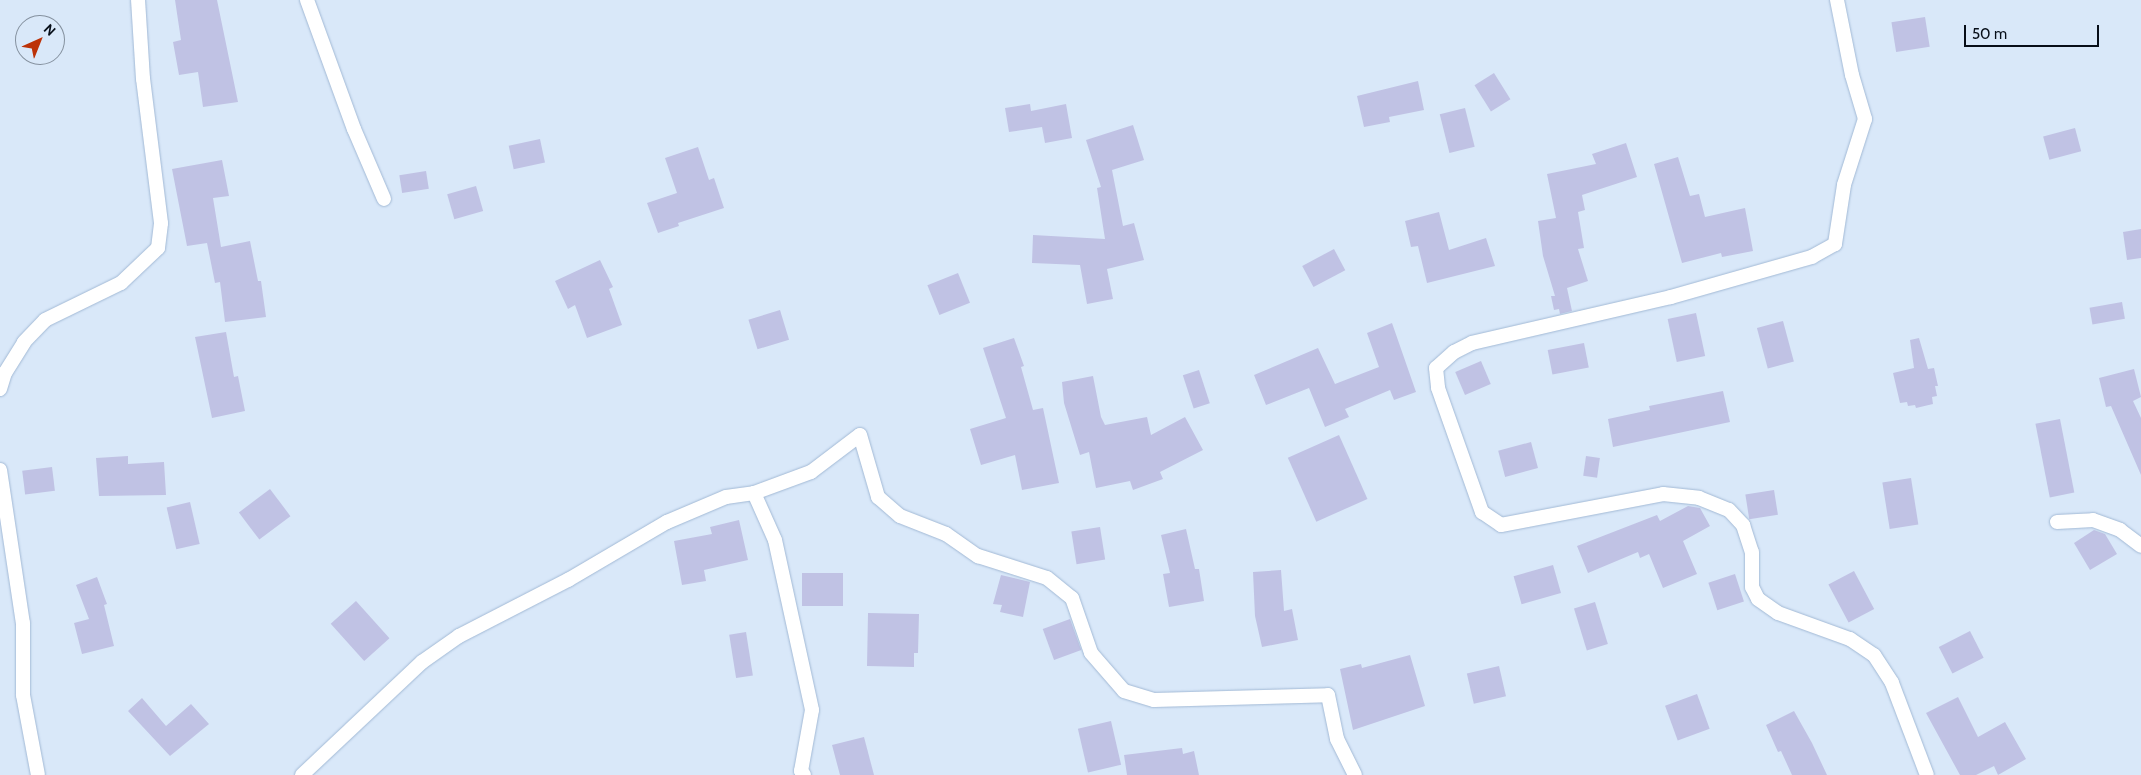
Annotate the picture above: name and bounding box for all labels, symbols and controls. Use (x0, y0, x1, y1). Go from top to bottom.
north arrow (15, 15, 65, 65)
scale bar (1966, 15, 2101, 47)
text: N (40, 20, 60, 40)
text: 50 m (1972, 25, 2007, 43)

